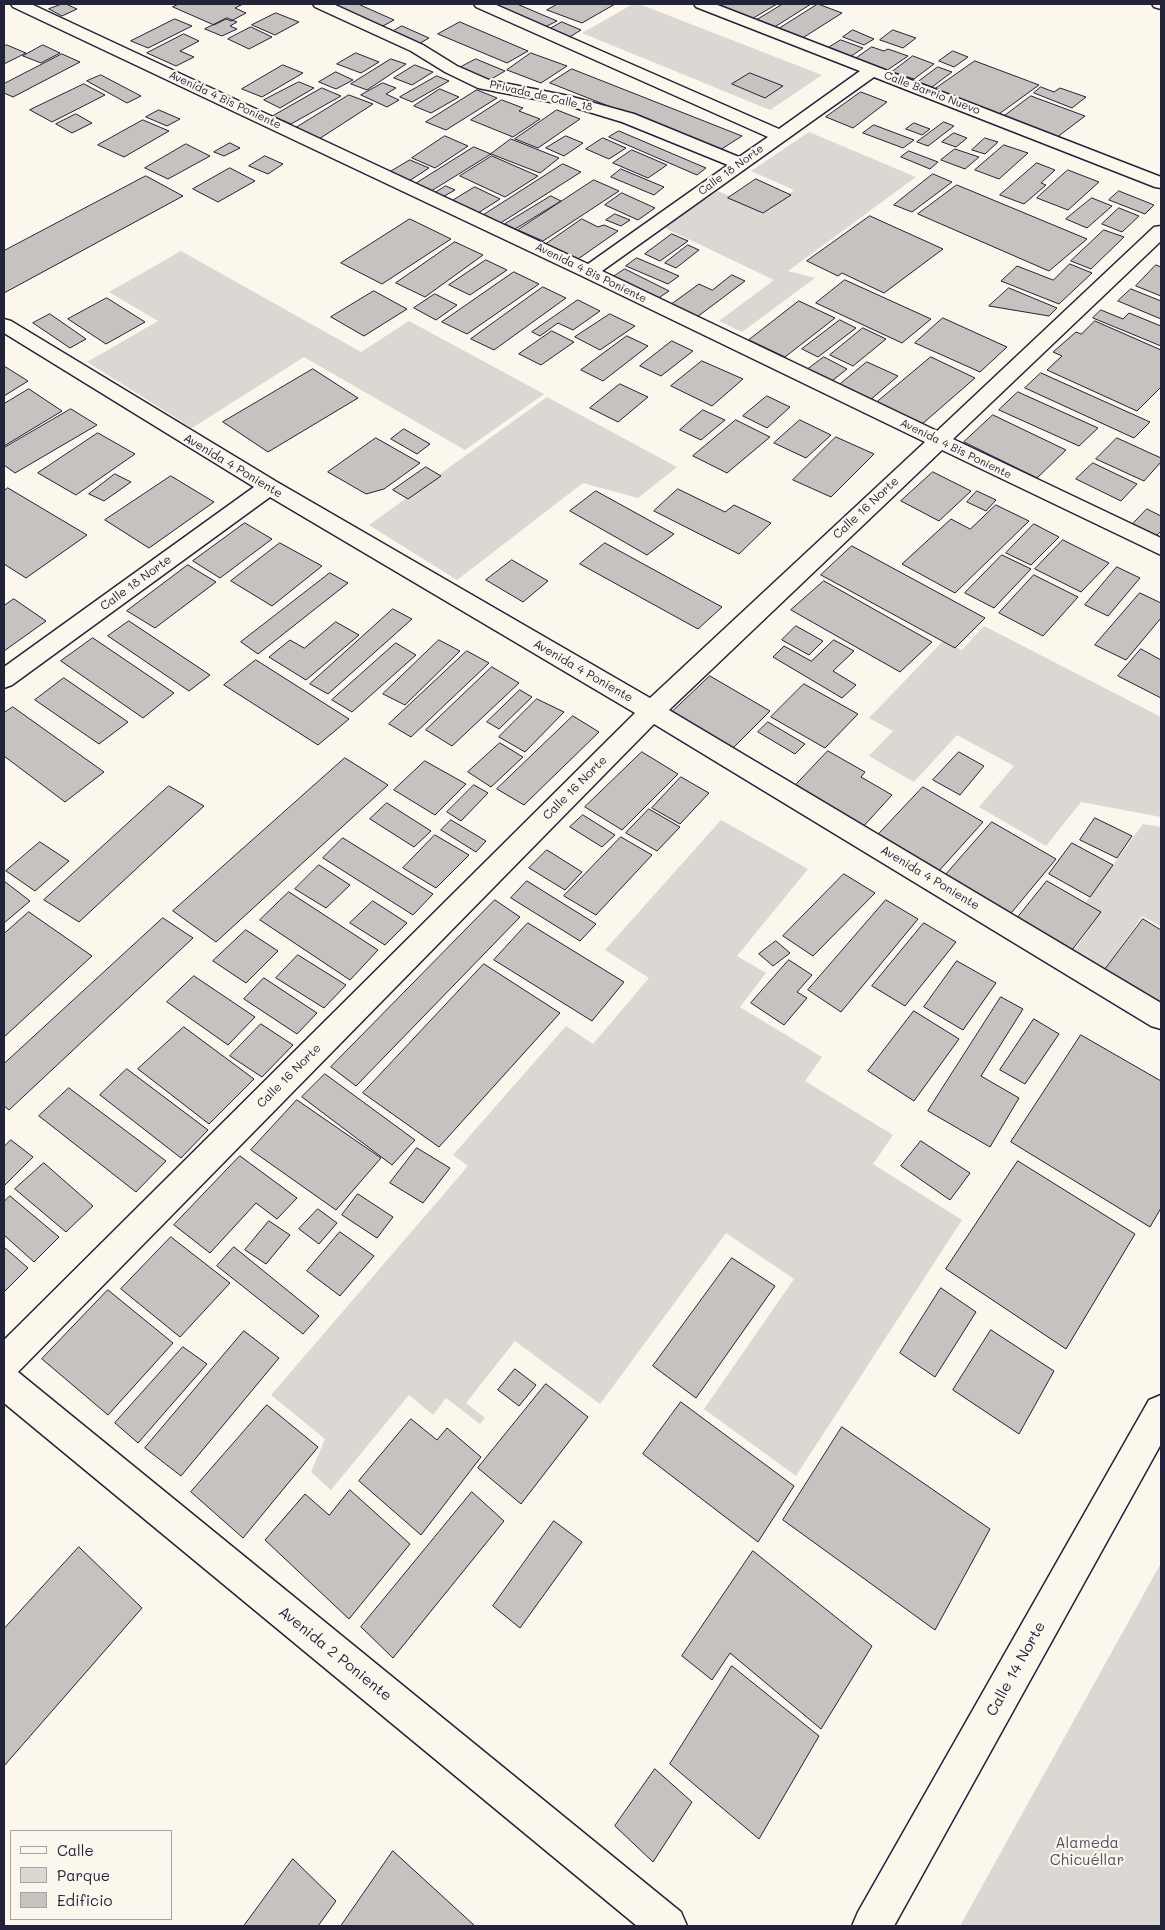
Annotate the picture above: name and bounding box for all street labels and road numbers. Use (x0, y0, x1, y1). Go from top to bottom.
street label: Avenida 4 Bis Poniente (167, 68, 283, 132)
street label: Calle Barrio Nuevo (882, 69, 982, 117)
street label: Privada de Calle 18 (488, 78, 594, 114)
street label: Calle 18 Norte (696, 142, 766, 198)
street label: Avenida 4 Bis Poniente (533, 240, 649, 306)
street label: Avenida 4 Bis Poniente (898, 416, 1014, 482)
street label: Avenida 4 Poniente (181, 431, 285, 501)
street label: Calle 16 Norte (830, 474, 902, 542)
street label: Calle 18 Norte (98, 552, 174, 614)
street label: Avenida 4 Poniente (531, 637, 635, 705)
street label: Calle 16 Norte (540, 753, 610, 823)
street label: Avenida 4 Poniente (878, 843, 982, 913)
street label: Calle 16 Norte (254, 1041, 324, 1111)
street label: Avenida 2 Poniente (275, 1603, 395, 1705)
street label: Calle 14 Norte (983, 1619, 1049, 1719)

